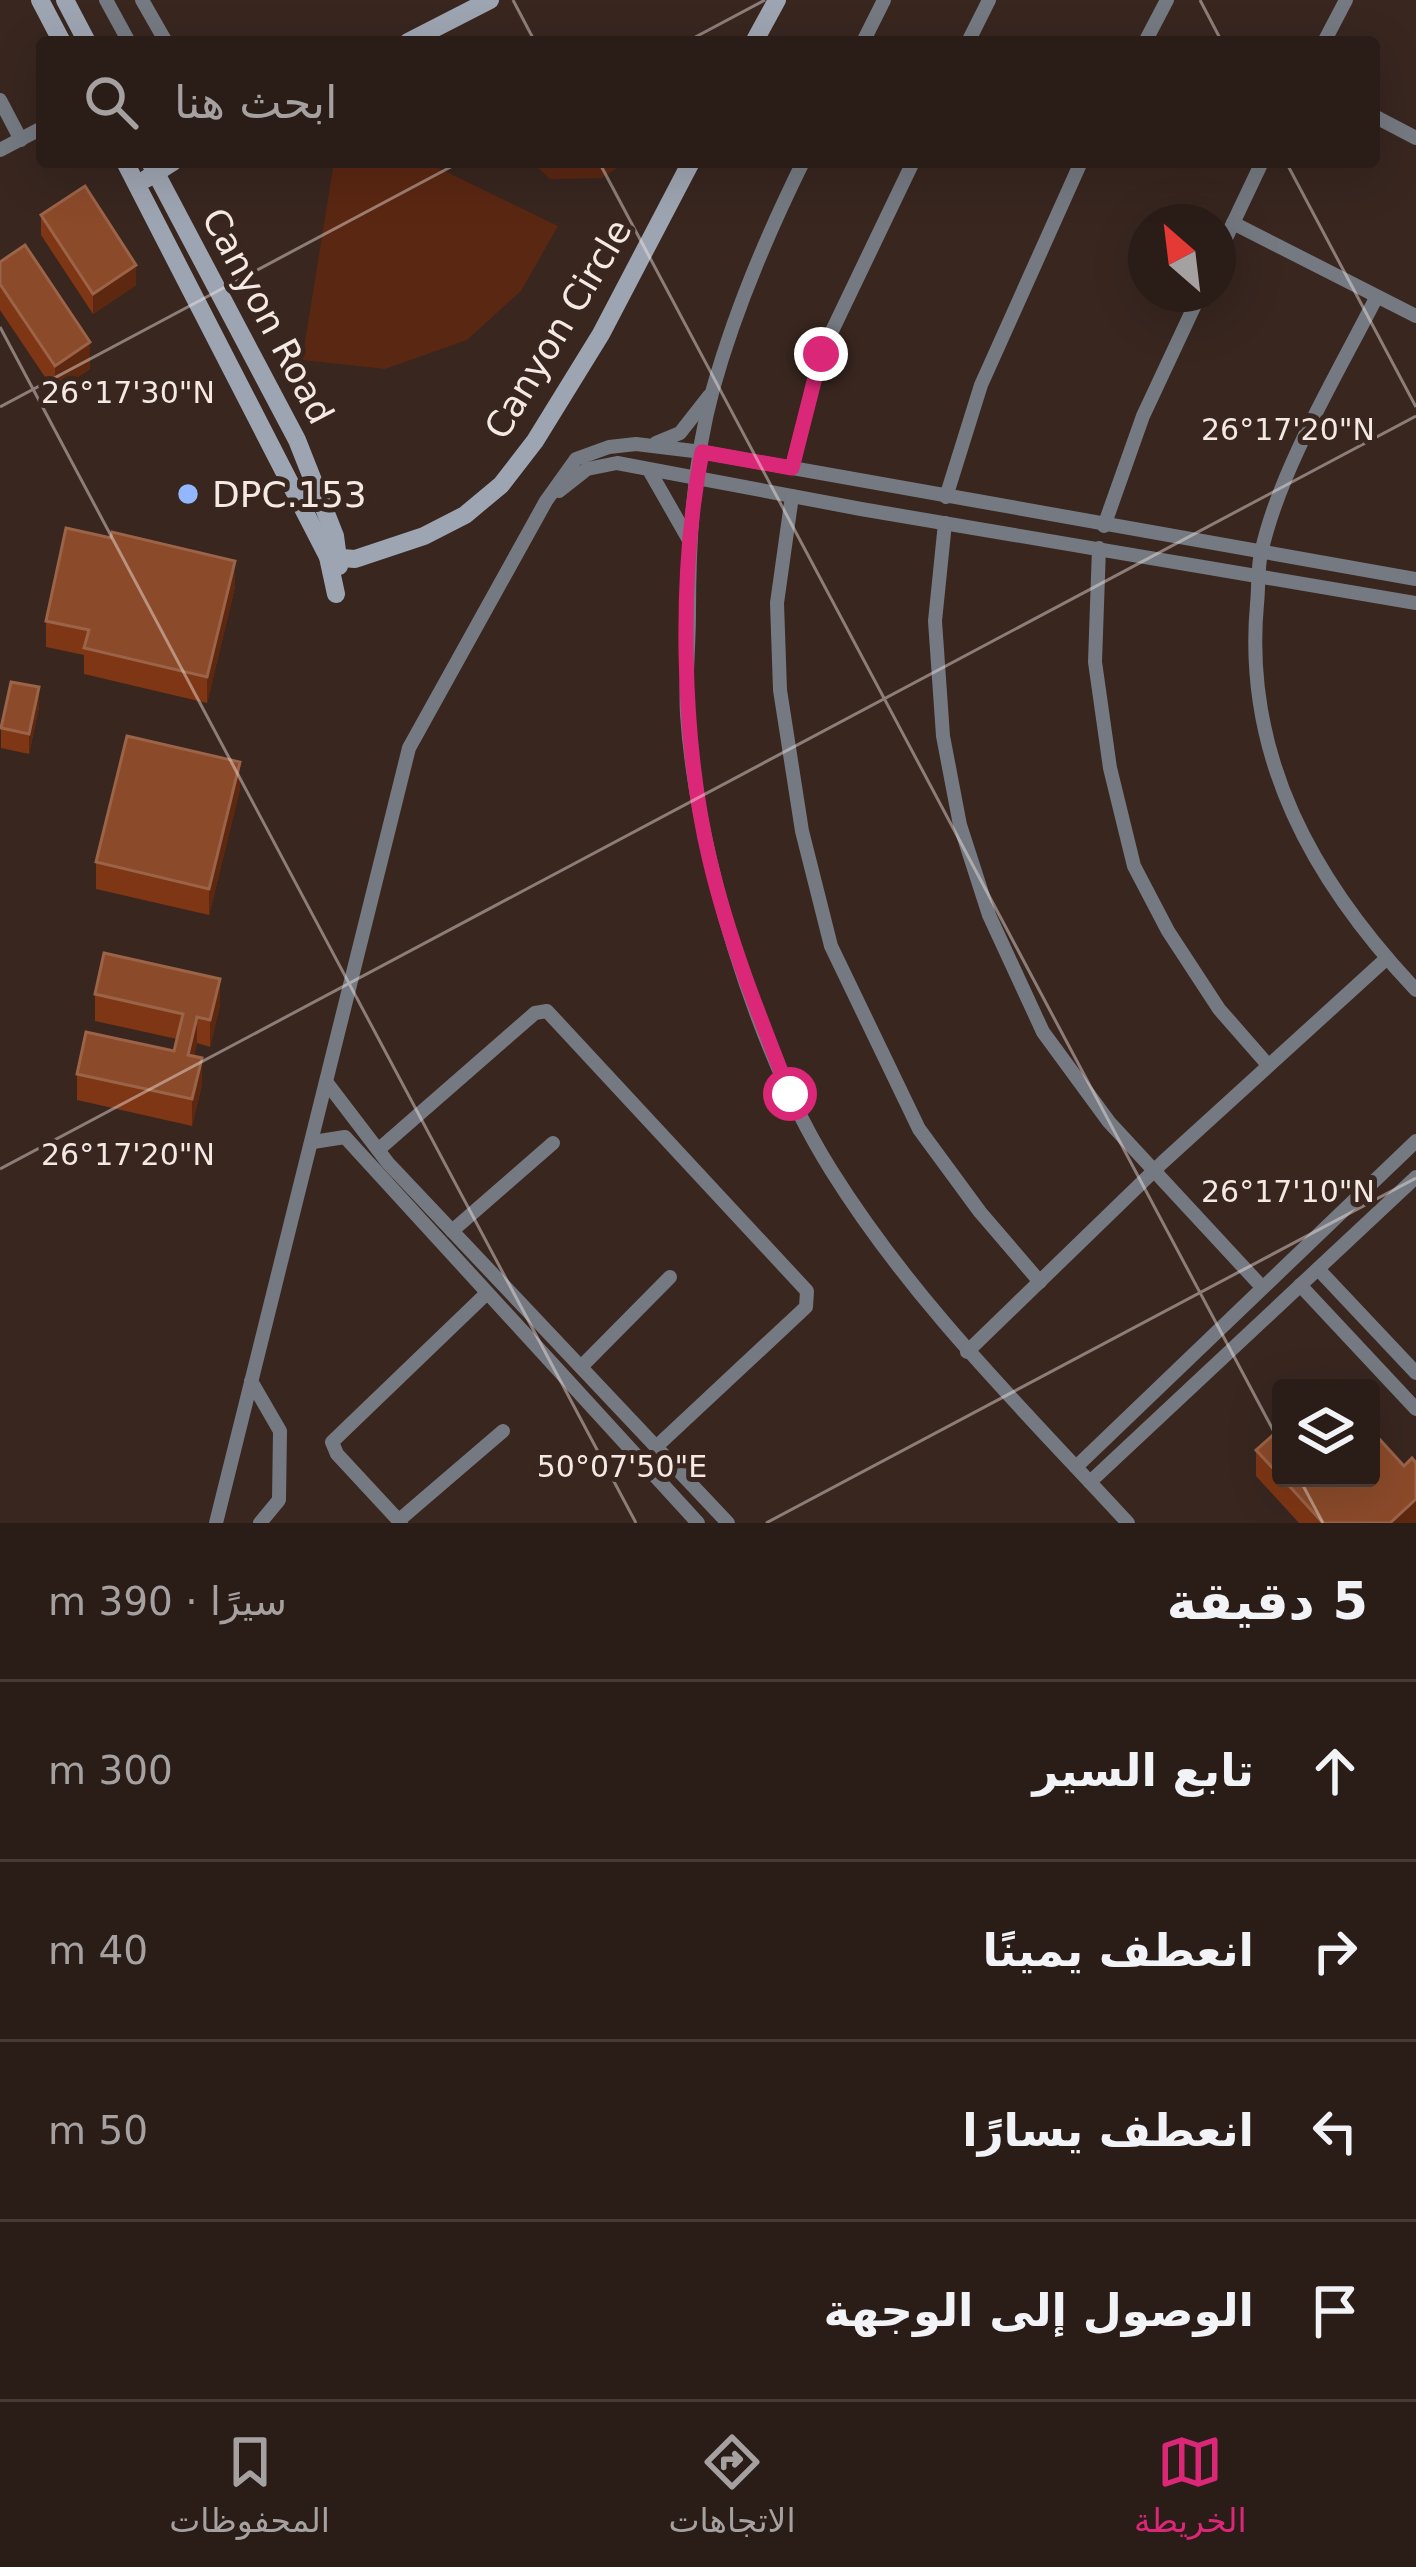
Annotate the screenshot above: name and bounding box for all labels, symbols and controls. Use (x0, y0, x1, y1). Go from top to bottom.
search box (36, 36, 1380, 168)
icon: search (78, 69, 144, 135)
text: ابحث هنا (174, 76, 338, 129)
street label: Canyon Road (194, 201, 342, 431)
north arrow (1128, 204, 1236, 312)
street label: Canyon Circle (476, 212, 640, 446)
route end (794, 327, 848, 381)
text: 26°17'30"N (41, 375, 215, 410)
text: 26°17'20"N (1201, 412, 1375, 447)
place label: DPC.153 (212, 474, 367, 515)
marker: DPC.153 (175, 481, 201, 507)
route start (763, 1067, 817, 1121)
text: 26°17'20"N (41, 1137, 215, 1172)
text: 26°17'10"N (1201, 1174, 1375, 1209)
map controls (1272, 1379, 1380, 1487)
button: layers (1272, 1379, 1380, 1487)
text: 50°07'50"E (537, 1449, 707, 1484)
text: 5 دقيقة (1167, 1572, 1368, 1631)
text: سيرًا · 390 m (48, 1579, 287, 1624)
icon: ahead (1302, 1738, 1368, 1804)
text: تابع السير (1032, 1744, 1254, 1797)
text: 300 m (48, 1748, 173, 1793)
icon: right (1302, 1918, 1368, 1984)
text: انعطف يمينًا (982, 1924, 1254, 1977)
text: 40 m (48, 1928, 148, 1973)
icon: left (1302, 2098, 1368, 2164)
text: انعطف يسارًا (962, 2104, 1254, 2157)
text: 50 m (48, 2108, 148, 2153)
icon: arrive (1302, 2278, 1368, 2344)
text: الوصول إلى الوجهة (824, 2284, 1254, 2337)
tab: المحفوظات (169, 2429, 330, 2540)
tab: الاتجاهات (669, 2429, 796, 2540)
tab: الخريطة (1134, 2429, 1247, 2540)

